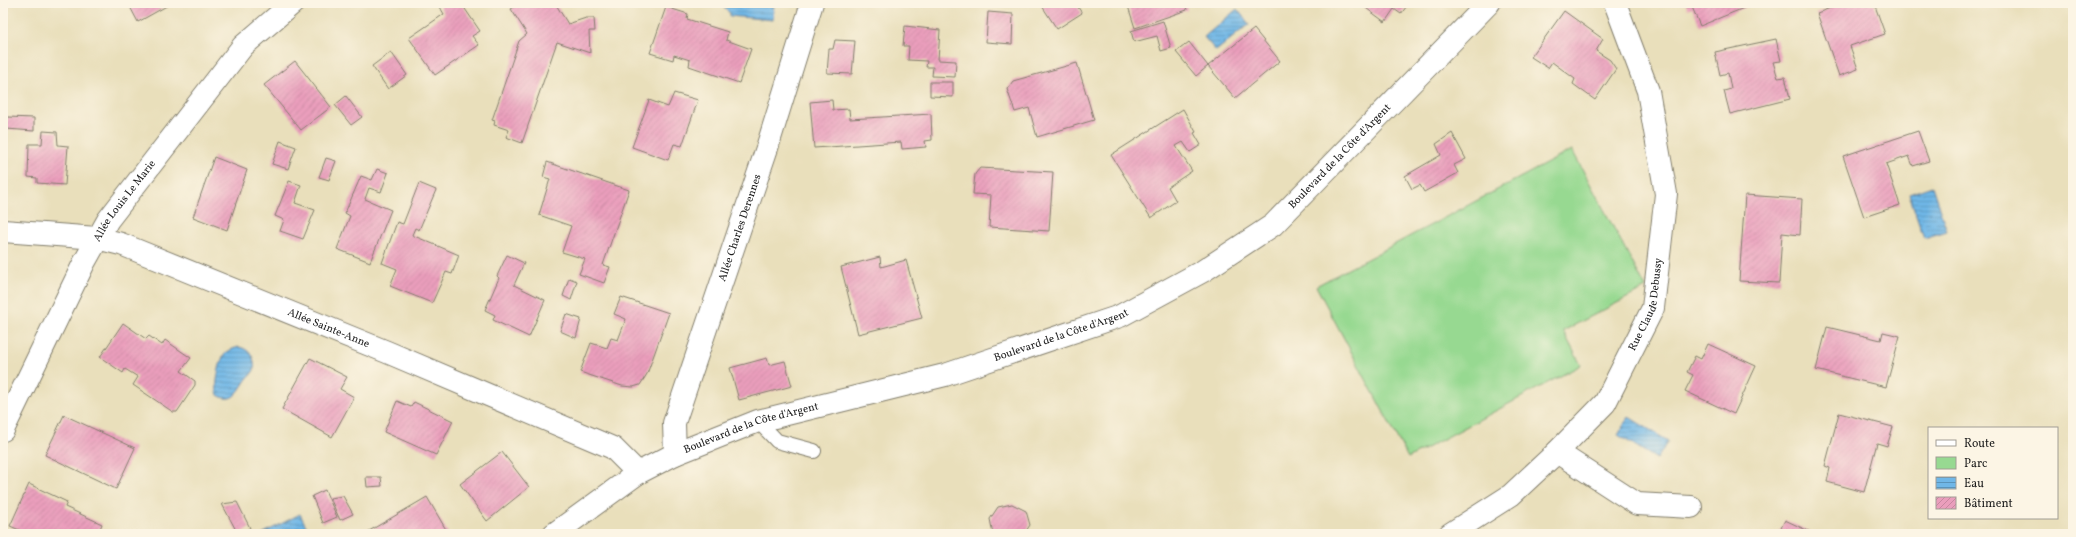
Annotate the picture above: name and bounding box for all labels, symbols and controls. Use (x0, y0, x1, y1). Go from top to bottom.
street label: Boulevard de la Côte d'Argent (1285, 100, 1395, 212)
street label: Allée Louis Le Marie (90, 157, 159, 244)
street label: Allée Charles Derennes (715, 172, 765, 284)
street label: Rue Claude Debussy (1625, 257, 1666, 354)
street label: Allée Sainte-Anne (285, 305, 372, 352)
street label: Boulevard de la Côte d'Argent (992, 305, 1131, 366)
street label: Boulevard de la Côte d'Argent (681, 399, 820, 457)
legend (1928, 427, 2058, 519)
text: Route (1964, 436, 1995, 452)
text: Parc (1964, 456, 1987, 472)
text: Eau (1964, 476, 1984, 492)
text: Bâtiment (1964, 496, 2013, 512)

